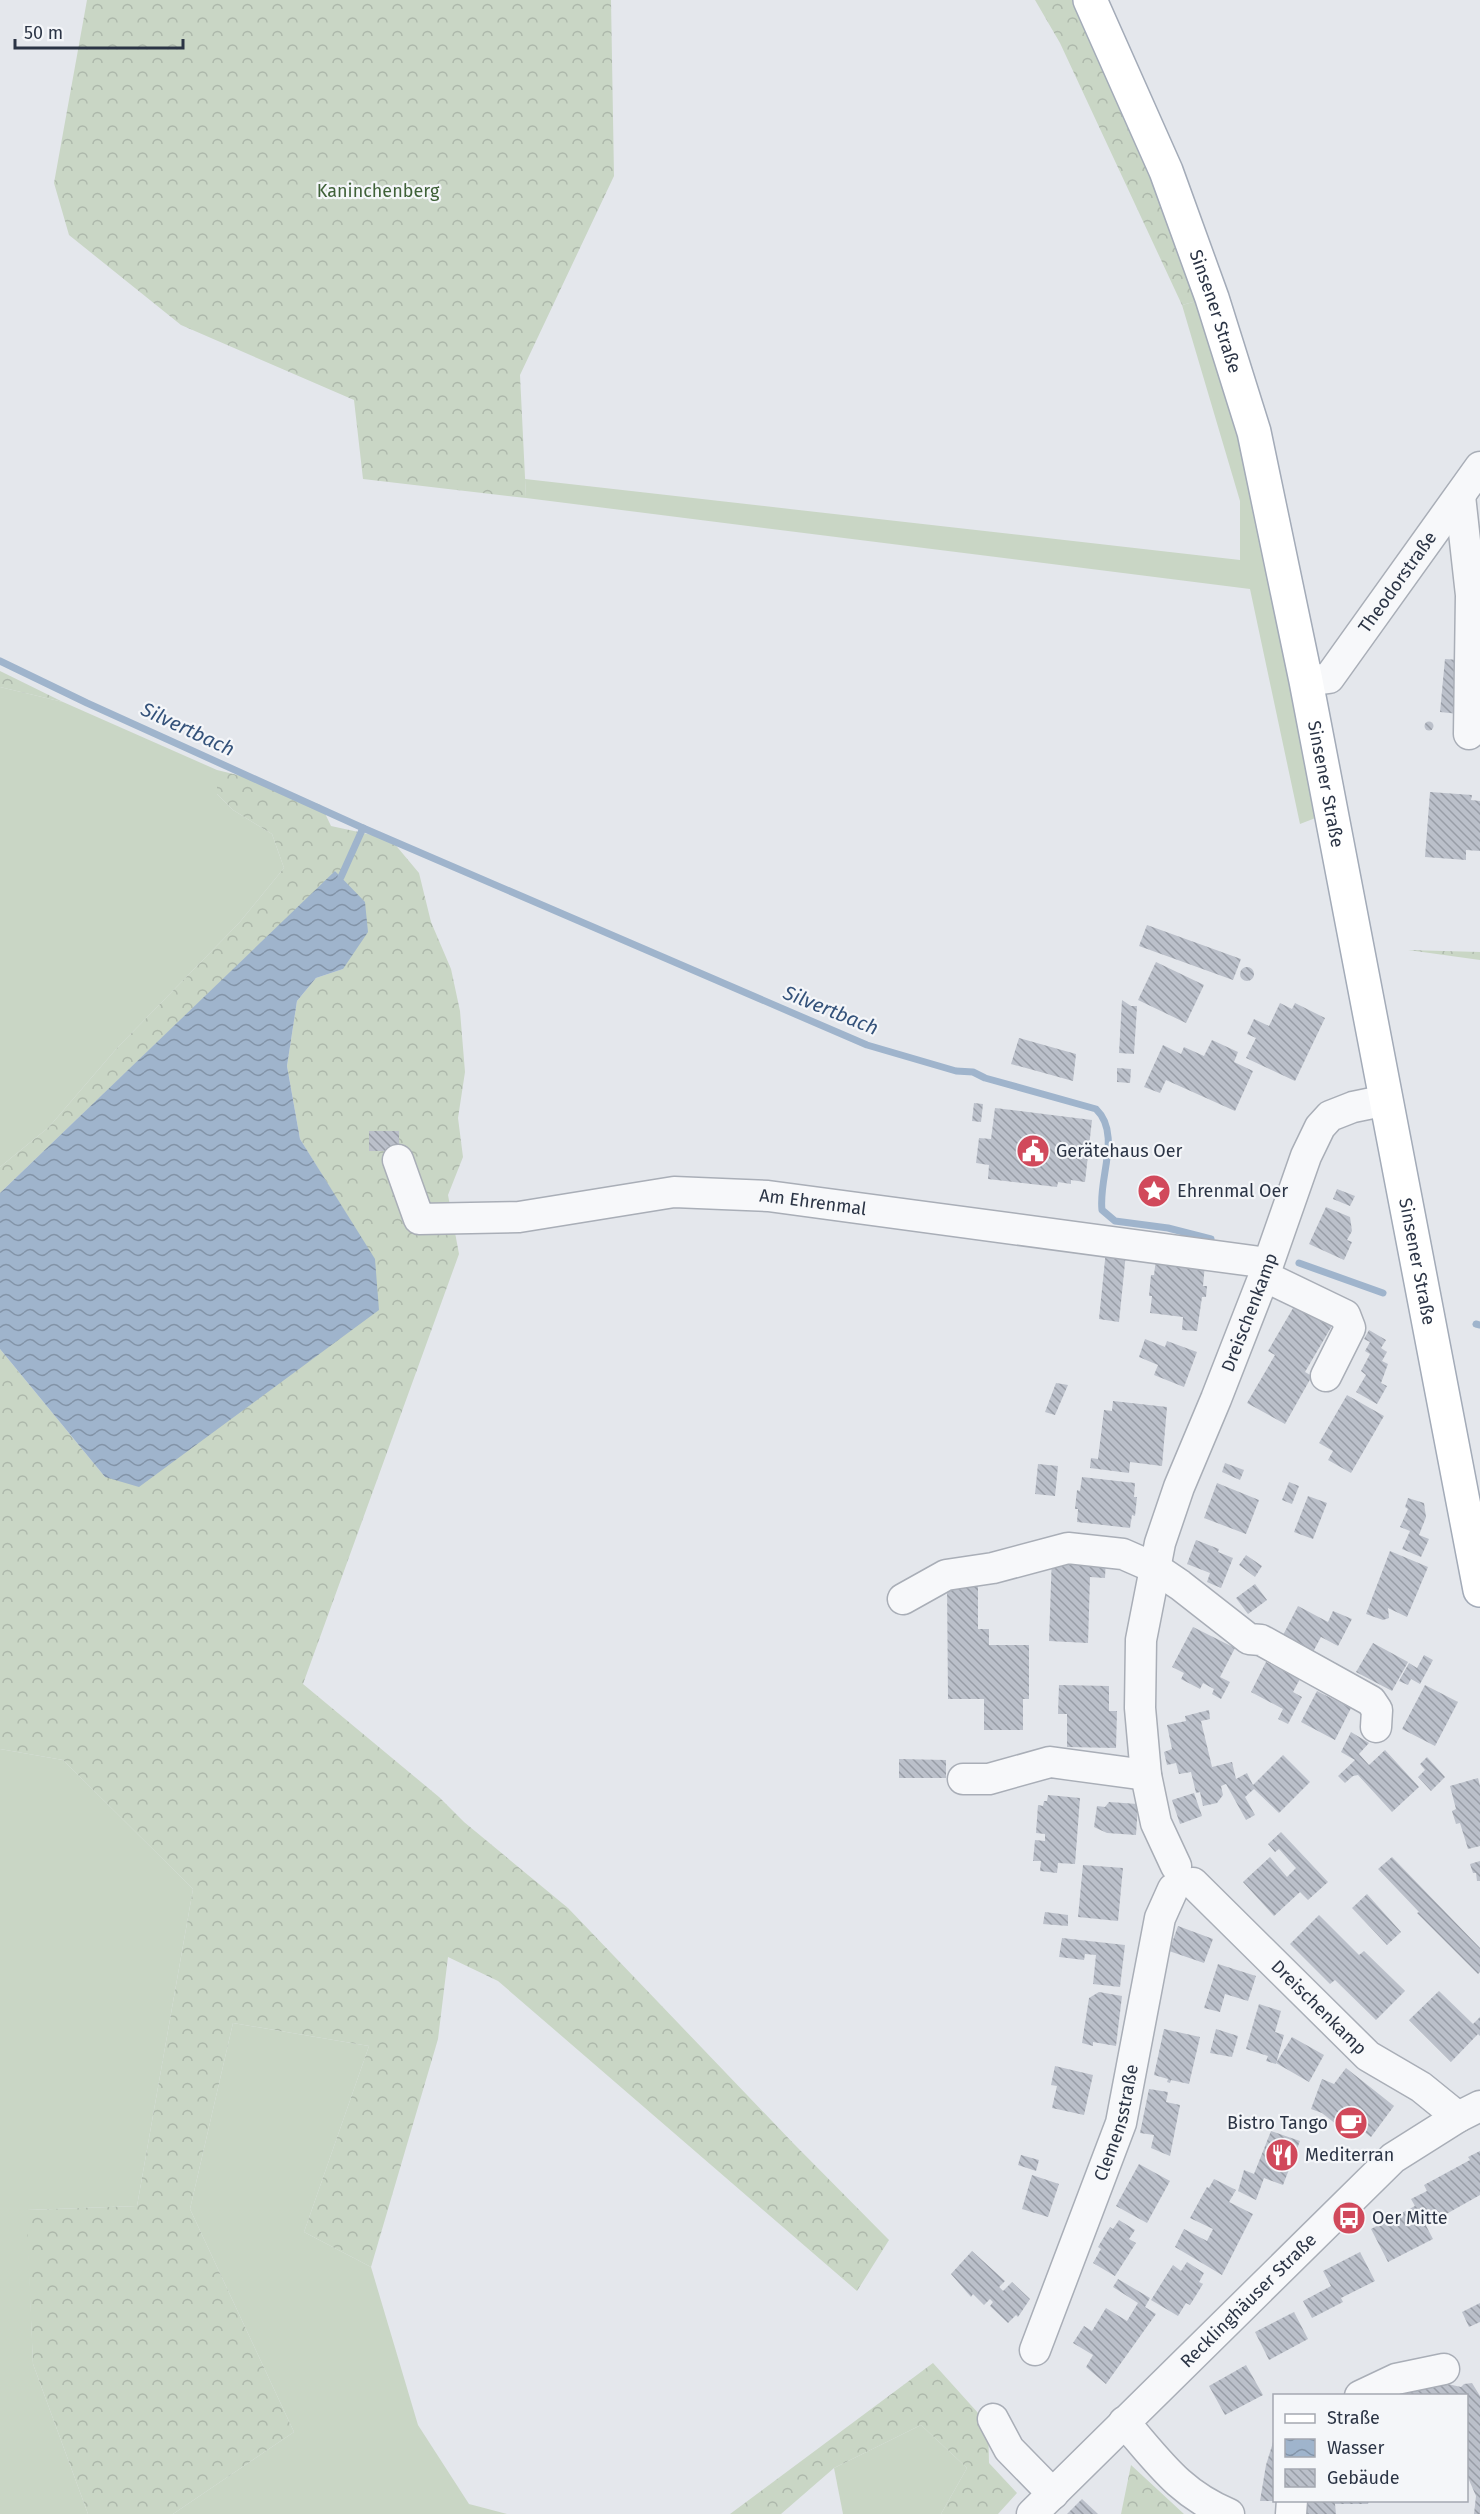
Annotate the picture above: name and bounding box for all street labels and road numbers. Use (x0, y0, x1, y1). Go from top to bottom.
street label: Sinsener Straße (1184, 247, 1246, 376)
street label: Theodorstraße (1354, 527, 1441, 637)
street label: Sinsener Straße (1303, 719, 1349, 849)
street label: Am Ehrenmal (759, 1185, 868, 1220)
street label: Sinsener Straße (1394, 1196, 1440, 1327)
street label: Dreischenkamp (1217, 1250, 1282, 1375)
street label: Dreischenkamp (1266, 1955, 1371, 2059)
street label: Clemensstraße (1089, 2062, 1143, 2184)
street label: Recklinghäuser Straße (1176, 2229, 1321, 2372)

